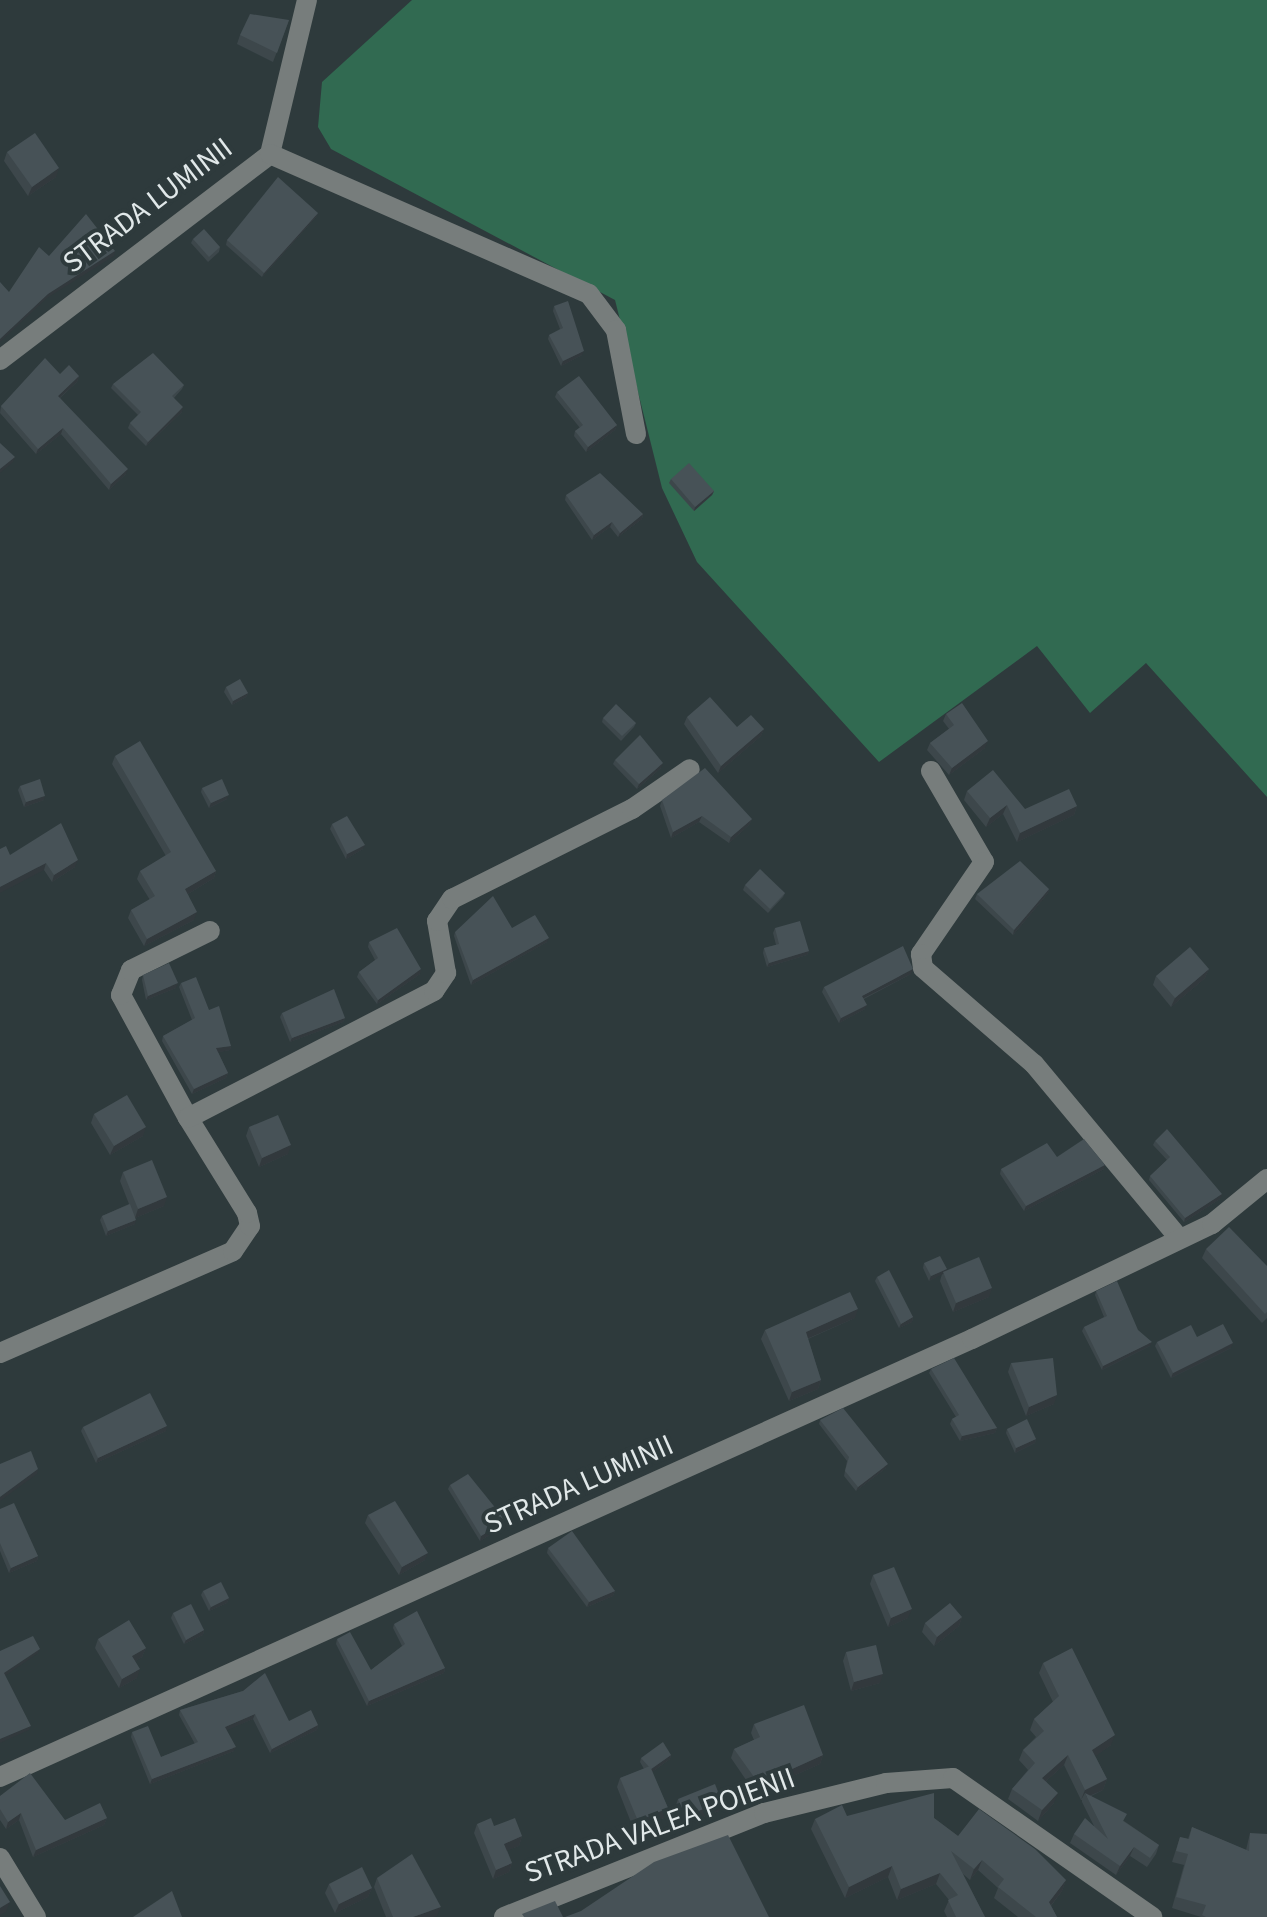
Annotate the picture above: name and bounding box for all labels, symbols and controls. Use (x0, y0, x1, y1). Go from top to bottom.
street label: STRADA LUMINII (56, 130, 240, 282)
street label: STRADA LUMINII (479, 1427, 679, 1543)
street label: STRADA VALEA POIENII (520, 1760, 800, 1892)

